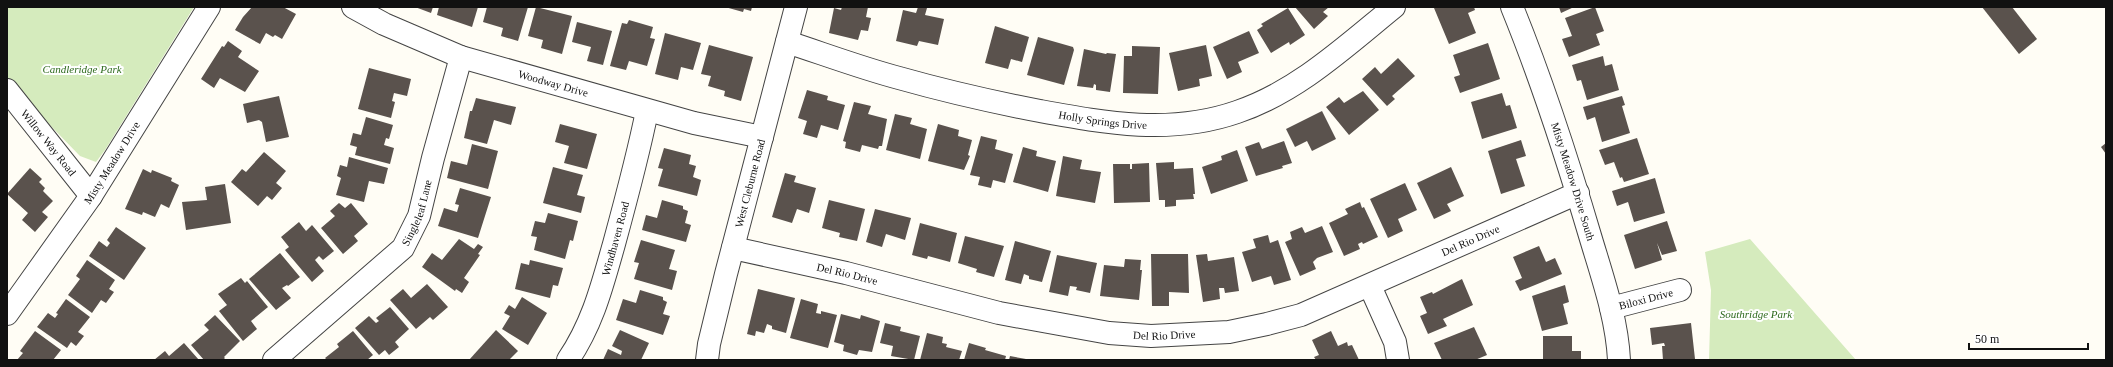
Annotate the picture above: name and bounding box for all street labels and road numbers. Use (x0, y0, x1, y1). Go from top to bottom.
street label: Woodway Drive (517, 68, 590, 99)
street label: Willow Way Road (19, 107, 79, 178)
street label: Holly Springs Drive (1058, 108, 1147, 131)
street label: Misty Meadow Drive (81, 119, 142, 206)
street label: Misty Meadow Drive South (1549, 121, 1597, 243)
street label: West Cleburne Road (732, 137, 767, 229)
street label: Singleleaf Lane (399, 178, 434, 248)
street label: Windhaven Road (599, 200, 631, 277)
street label: Del Rio Drive (1439, 222, 1501, 258)
street label: Del Rio Drive (815, 261, 879, 287)
street label: Biloxi Drive (1618, 286, 1674, 312)
street label: Del Rio Drive (1133, 328, 1196, 342)

